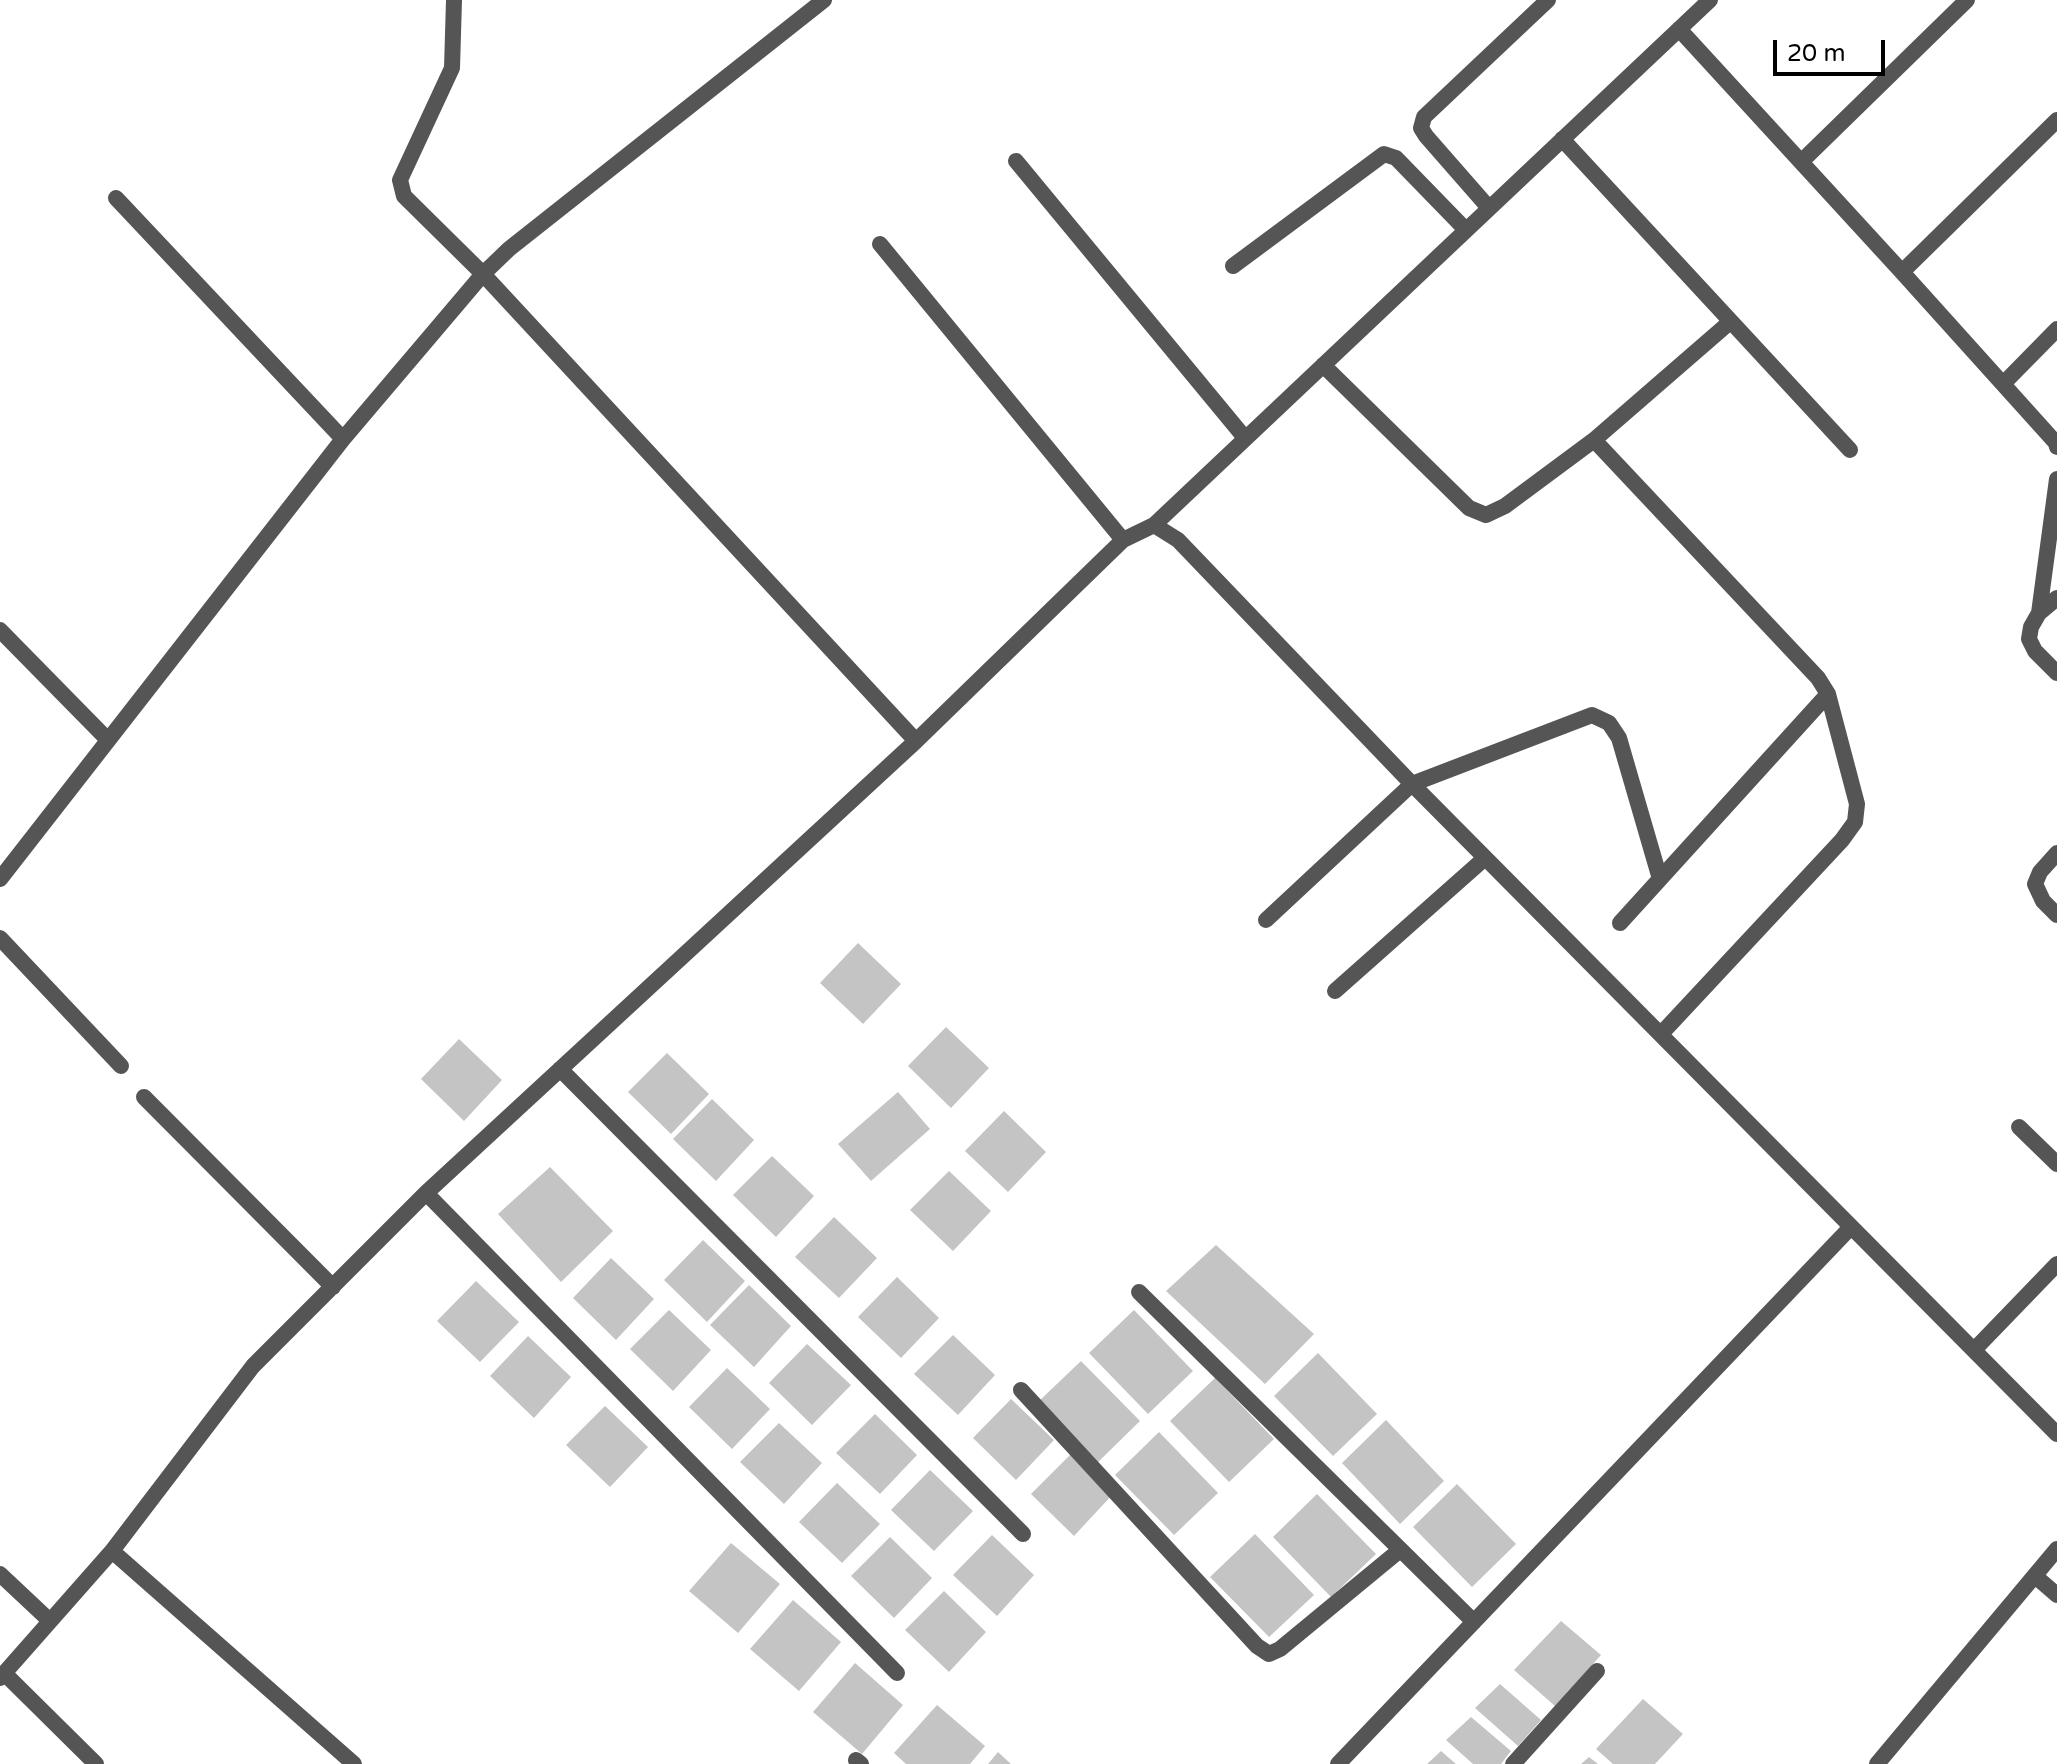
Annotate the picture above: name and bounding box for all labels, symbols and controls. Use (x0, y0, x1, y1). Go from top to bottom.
scale bar (1777, 24, 1889, 74)
text: 20 m (1787, 39, 1845, 68)

